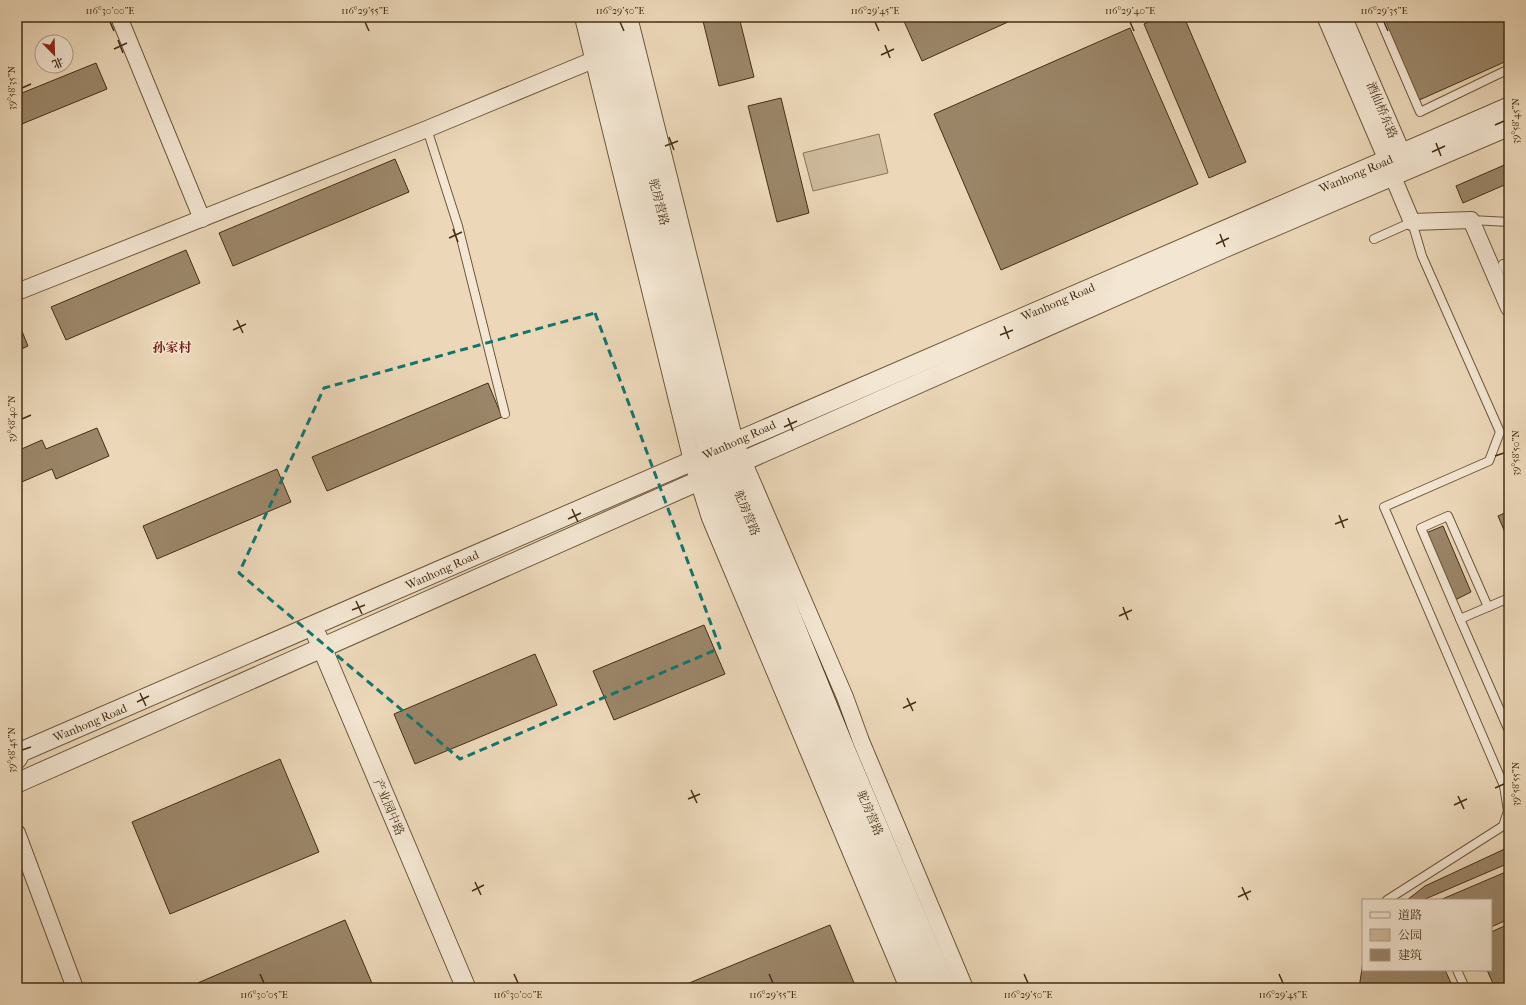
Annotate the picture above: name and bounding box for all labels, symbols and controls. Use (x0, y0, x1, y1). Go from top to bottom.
text: 116°30'00"E (86, 5, 134, 17)
text: 116°29'55"E (341, 5, 389, 17)
text: 116°29'50"E (596, 5, 644, 17)
text: 116°29'45"E (851, 5, 899, 17)
text: 116°29'40"E (1105, 5, 1155, 17)
text: 116°29'35"E (1360, 5, 1408, 17)
north arrow (34, 34, 74, 74)
text: 北 (50, 55, 65, 71)
text: 39°58'35"N (6, 65, 18, 110)
street label: 酒仙桥东路 (1364, 80, 1400, 140)
text: 39°58'45"N (1510, 98, 1522, 144)
street label: Wanhong Road (1316, 152, 1395, 196)
street label: 驼房营路 (646, 177, 672, 227)
street label: Wanhong Road (1018, 280, 1097, 324)
district label: 孙家村 (152, 340, 192, 355)
text: 39°58'40"N (6, 395, 18, 443)
street label: Wanhong Road (699, 417, 778, 463)
text: 39°58'50"N (1510, 430, 1522, 476)
street label: 驼房营路 (732, 488, 762, 538)
street label: Wanhong Road (402, 547, 481, 593)
street label: Wanhong Road (50, 701, 129, 745)
text: 39°58'45"N (6, 727, 18, 773)
text: 39°58'55"N (1510, 761, 1522, 806)
street label: 产业园中路 (371, 777, 407, 837)
street label: 驼房营路 (854, 788, 886, 838)
legend (1362, 899, 1492, 971)
text: 道路 (1398, 908, 1422, 922)
text: 公园 (1398, 928, 1422, 942)
text: 建筑 (1398, 948, 1422, 962)
text: 116°30'05"E (240, 989, 288, 1001)
text: 116°30'00"E (494, 989, 542, 1001)
text: 116°29'55"E (749, 989, 797, 1001)
text: 116°29'50"E (1004, 989, 1052, 1001)
text: 116°29'45"E (1259, 989, 1307, 1001)

